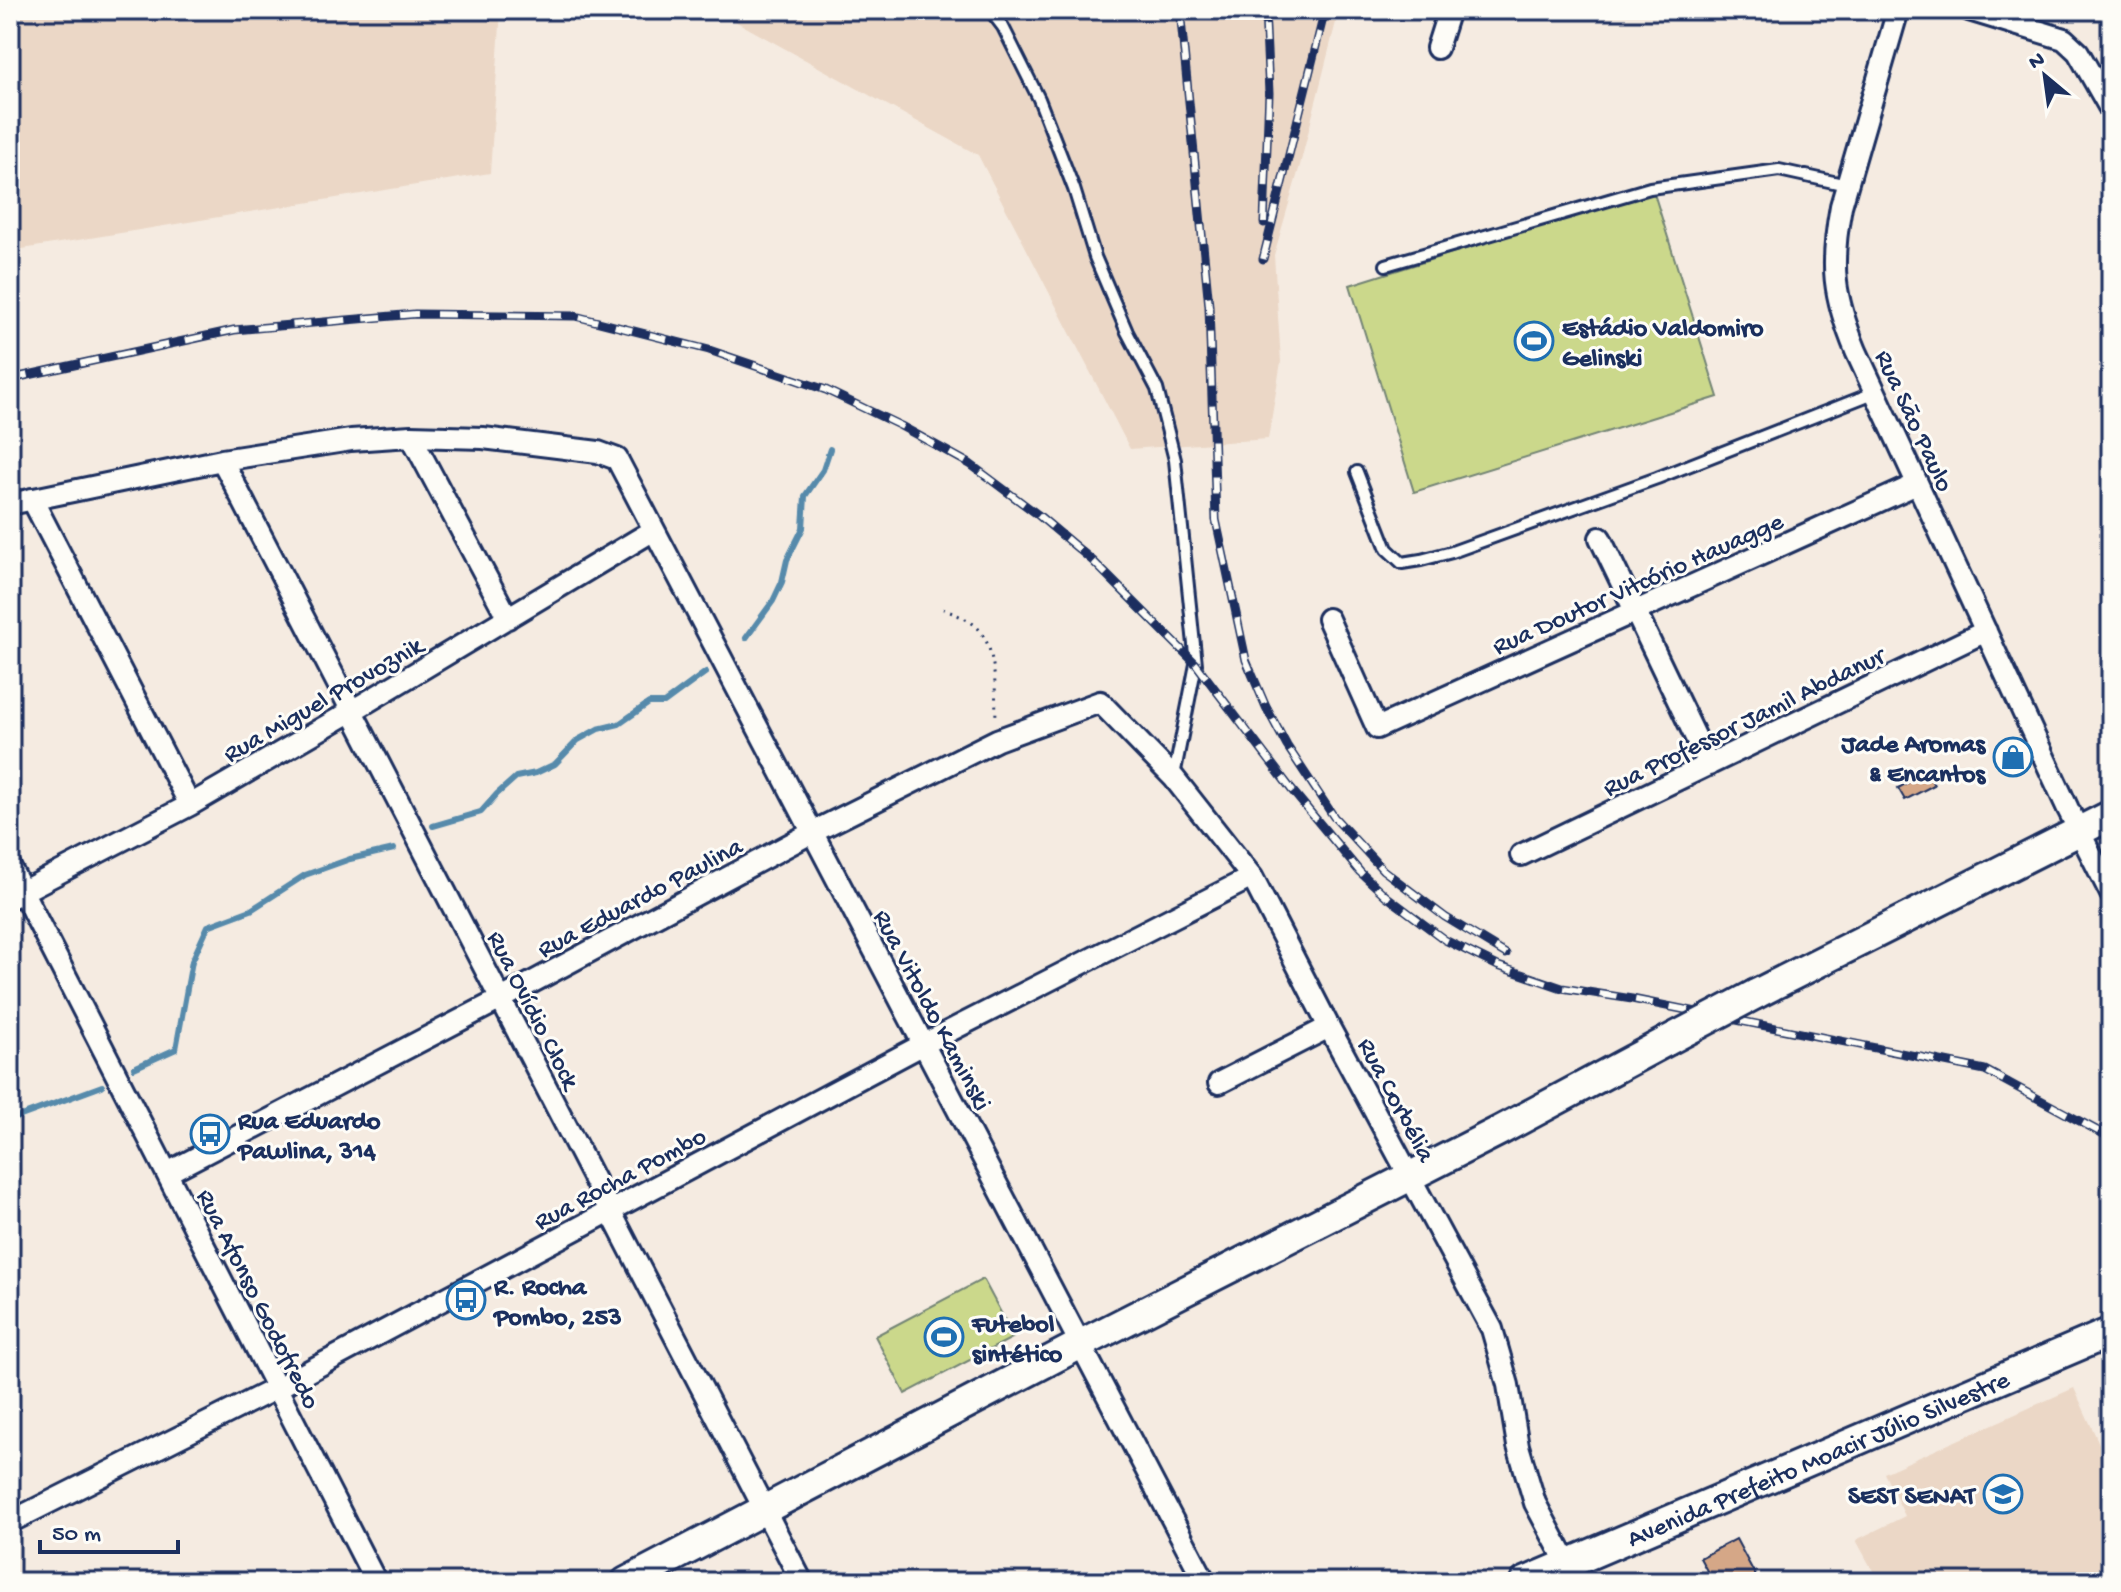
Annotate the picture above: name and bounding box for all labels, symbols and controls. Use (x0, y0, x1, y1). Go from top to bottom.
north arrow (2005, 36, 2085, 116)
text: N (2025, 47, 2050, 77)
place label: Estádio Valdomiro Gelinski (1562, 315, 1764, 376)
sports icon: Estádio Valdomiro Gelinski (1513, 320, 1555, 362)
street label: Rua São Paulo (1866, 346, 1958, 498)
street label: Rua Doutor Vitcório Hauagge (1489, 508, 1790, 664)
street label: Rua Miguel Provoznik (219, 631, 432, 772)
street label: Rua Professor Jamil Abdanur (1599, 641, 1893, 806)
place label: Jade Aromas & Encantos (1840, 731, 1986, 792)
shop icon: Jade Aromas & Encantos (1992, 736, 2034, 778)
street label: Rua Eduardo Paulina (533, 832, 750, 967)
street label: Rua Vitoldo Kaminski (864, 905, 996, 1117)
street label: Rua Ovídio Clock (478, 927, 585, 1097)
street label: Rua Corbélia (1348, 1034, 1440, 1170)
place label: Rua Eduardo Pawlina, 314 (236, 1108, 381, 1169)
bus stop icon: Rua Eduardo Pawlina, 314 (189, 1113, 231, 1155)
street label: Rua Rocha Pombo (530, 1123, 712, 1239)
street label: Rua Afonso Godofredo (187, 1185, 325, 1415)
place label: R. Rocha Pombo, 253 (492, 1274, 622, 1335)
bus stop icon: R. Rocha Pombo, 253 (445, 1279, 487, 1321)
place label: Futebol sintético (971, 1311, 1063, 1372)
sports icon: Futebol sintético (923, 1316, 965, 1358)
street label: Avenida Prefeito Moacir Júlio Silvestre (1623, 1366, 2016, 1557)
school or university icon: SEST SENAT (1982, 1473, 2024, 1515)
place label: SEST SENAT (1848, 1483, 1977, 1514)
scale bar (40, 1504, 178, 1554)
text: 50 m (52, 1521, 101, 1550)

